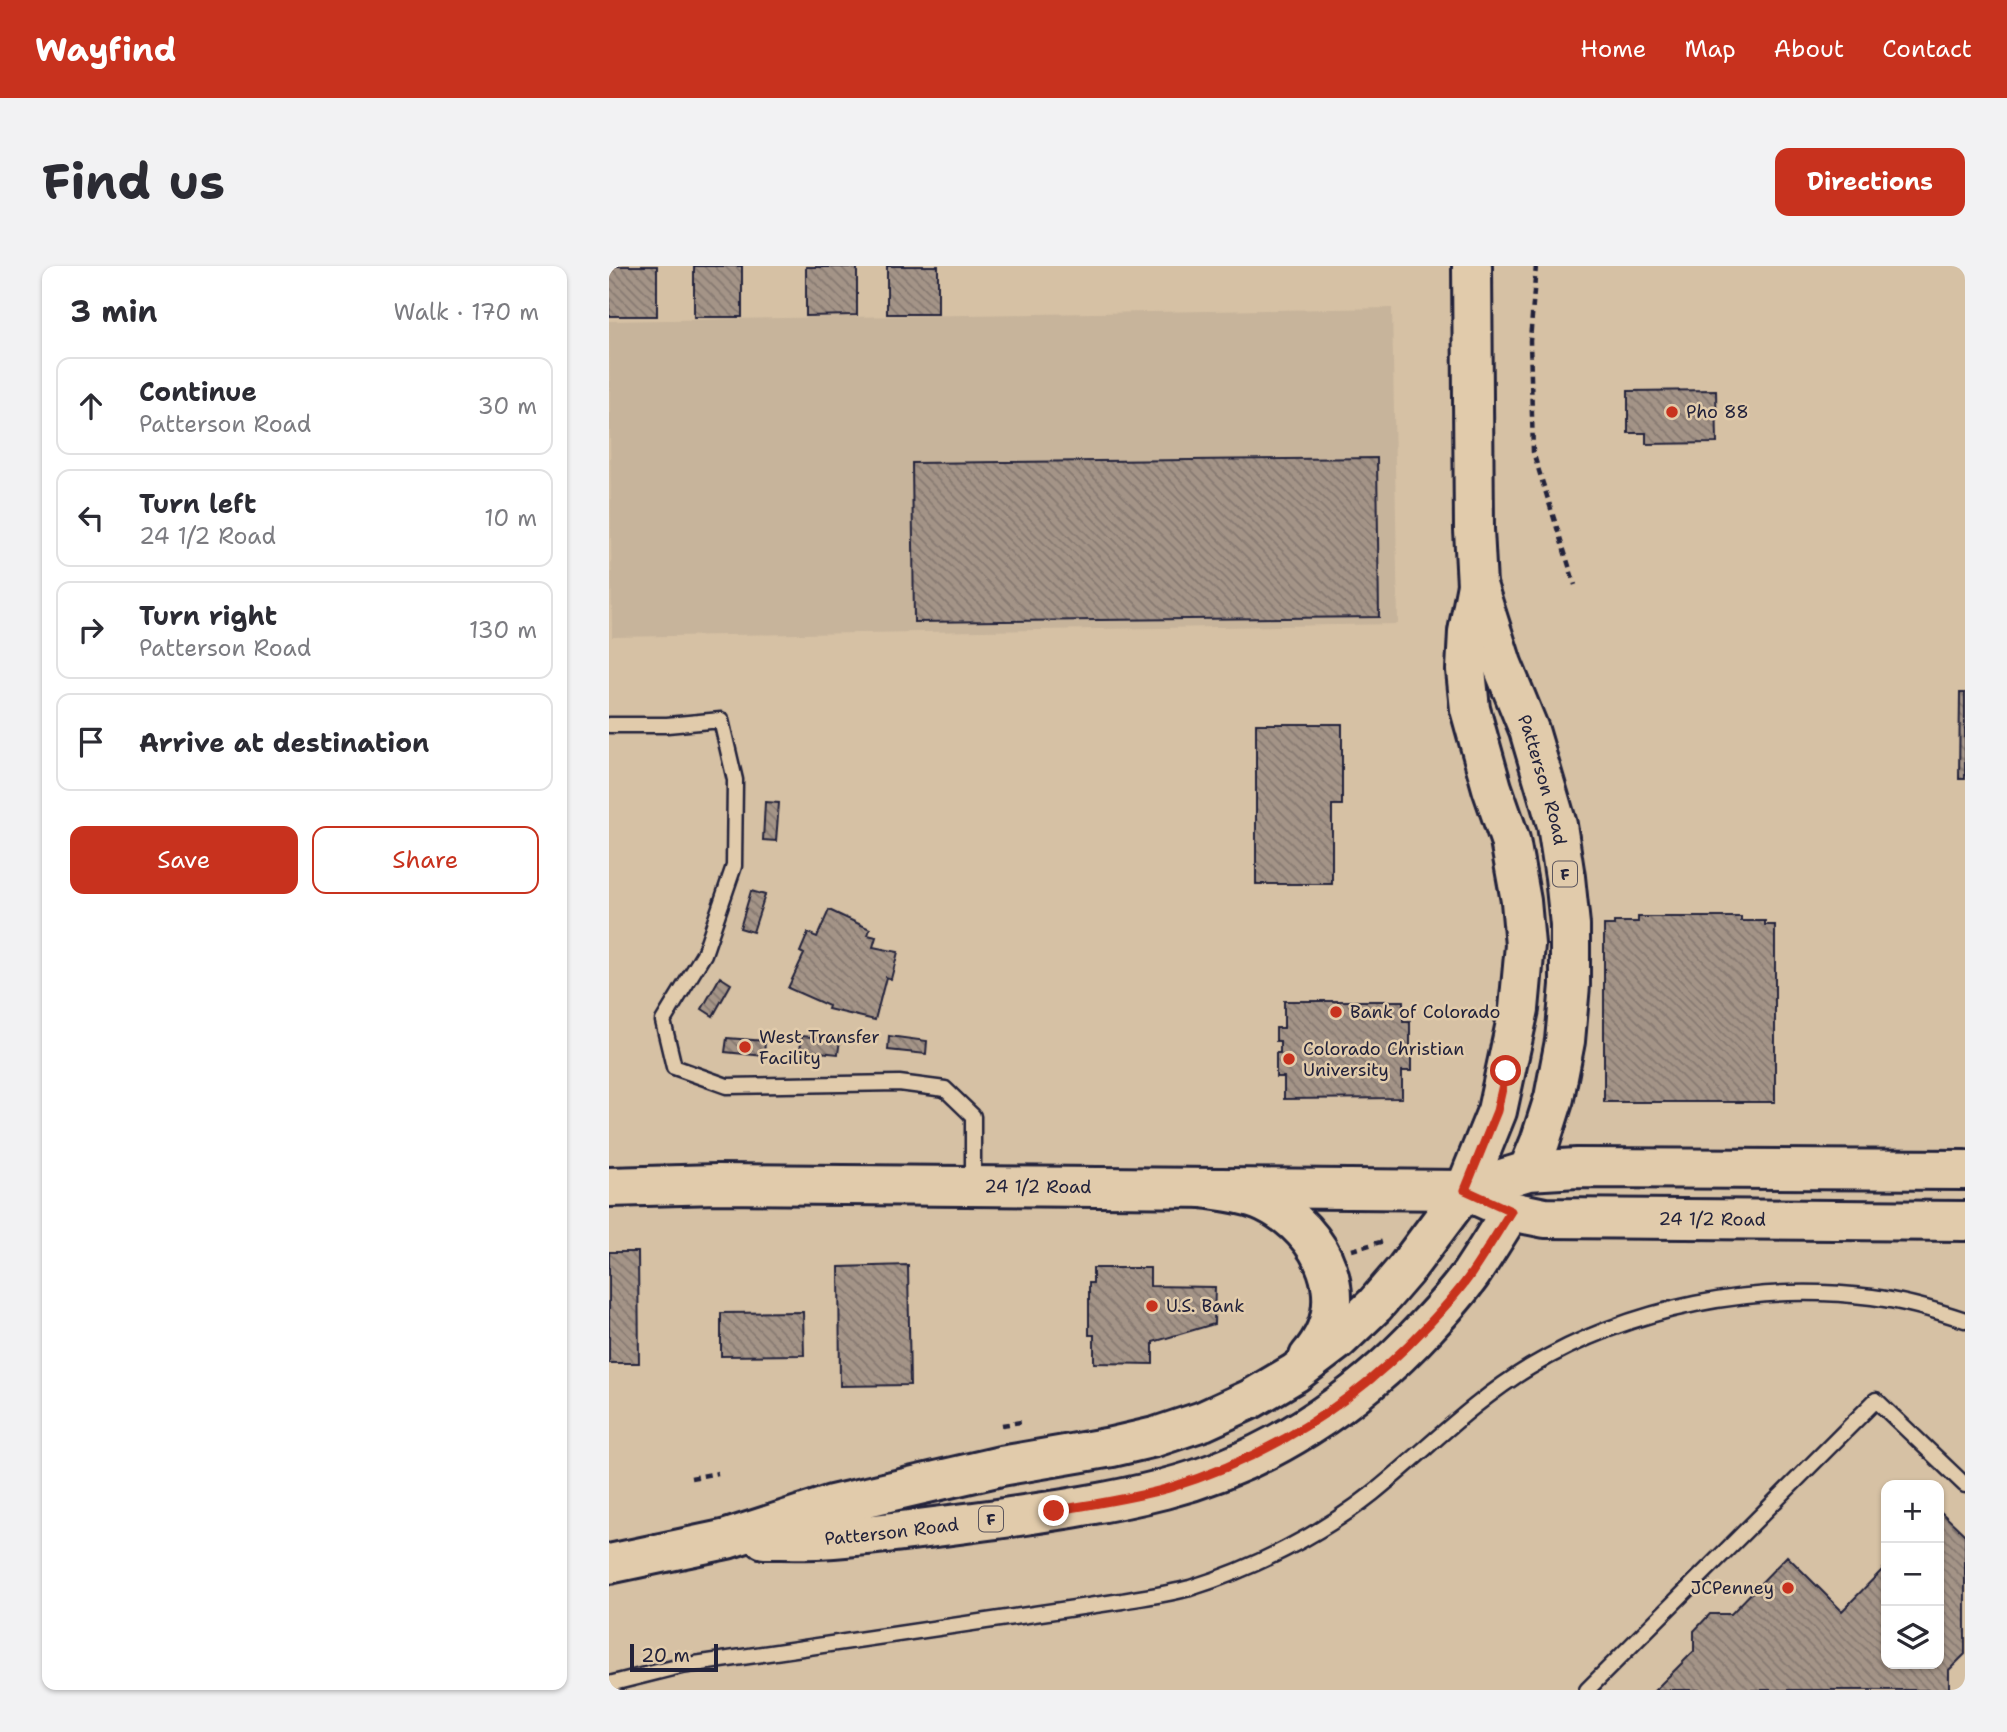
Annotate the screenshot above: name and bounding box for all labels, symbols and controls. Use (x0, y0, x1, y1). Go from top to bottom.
text: Wayfind (35, 27, 176, 72)
text: Home (1580, 33, 1646, 65)
text: Map (1684, 33, 1736, 65)
text: About (1774, 33, 1844, 65)
text: Contact (1882, 33, 1972, 65)
button: Directions (1775, 148, 1965, 216)
text: Find us (42, 149, 225, 215)
text: 3 min (70, 291, 157, 332)
text: Walk · 170 m (394, 297, 539, 327)
text: Continue (139, 374, 257, 409)
icon: ahead (72, 387, 110, 425)
text: 30 m (478, 391, 537, 421)
place label: Pho 88 (1686, 400, 1749, 424)
marker: Pho 88 (1664, 404, 1680, 420)
text: Patterson Road (139, 409, 311, 439)
text: Turn left (139, 486, 256, 521)
icon: left (72, 499, 110, 537)
text: 10 m (484, 503, 537, 533)
text: 24 1/2 Road (139, 521, 276, 551)
text: Turn right (139, 598, 277, 633)
icon: right (72, 611, 110, 649)
text: 130 m (469, 615, 537, 645)
text: Patterson Road (139, 633, 311, 663)
street label: Patterson Road (1512, 711, 1572, 847)
icon: arrive (72, 723, 110, 761)
text: Arrive at destination (139, 725, 429, 760)
button: Save (70, 826, 298, 894)
button: Share (312, 826, 539, 894)
road number: F (1553, 862, 1577, 887)
place label: Bank of Colorado (1350, 1000, 1500, 1024)
marker: Bank of Colorado (1328, 1004, 1344, 1020)
place label: West Transfer Facility (759, 1025, 880, 1070)
place label: Colorado Christian University (1303, 1037, 1464, 1082)
marker: West Transfer Facility (737, 1039, 753, 1055)
marker: Colorado Christian University (1281, 1051, 1297, 1067)
route start (1490, 1055, 1521, 1086)
street label: 24 1/2 Road (984, 1174, 1092, 1199)
street label: 24 1/2 Road (1659, 1207, 1766, 1232)
place label: U.S. Bank (1166, 1294, 1244, 1318)
marker: U.S. Bank (1144, 1298, 1160, 1314)
map controls (1881, 1480, 1944, 1669)
button: + (1881, 1480, 1944, 1543)
route end (1038, 1495, 1069, 1526)
road number: F (979, 1506, 1003, 1532)
street label: Patterson Road (824, 1512, 960, 1551)
button: − (1881, 1543, 1944, 1606)
place label: JCPenney (1690, 1576, 1774, 1600)
marker: JCPenney (1780, 1580, 1796, 1596)
button: layers (1881, 1606, 1944, 1669)
scale bar (630, 1641, 717, 1673)
text: 20 m (641, 1643, 690, 1668)

